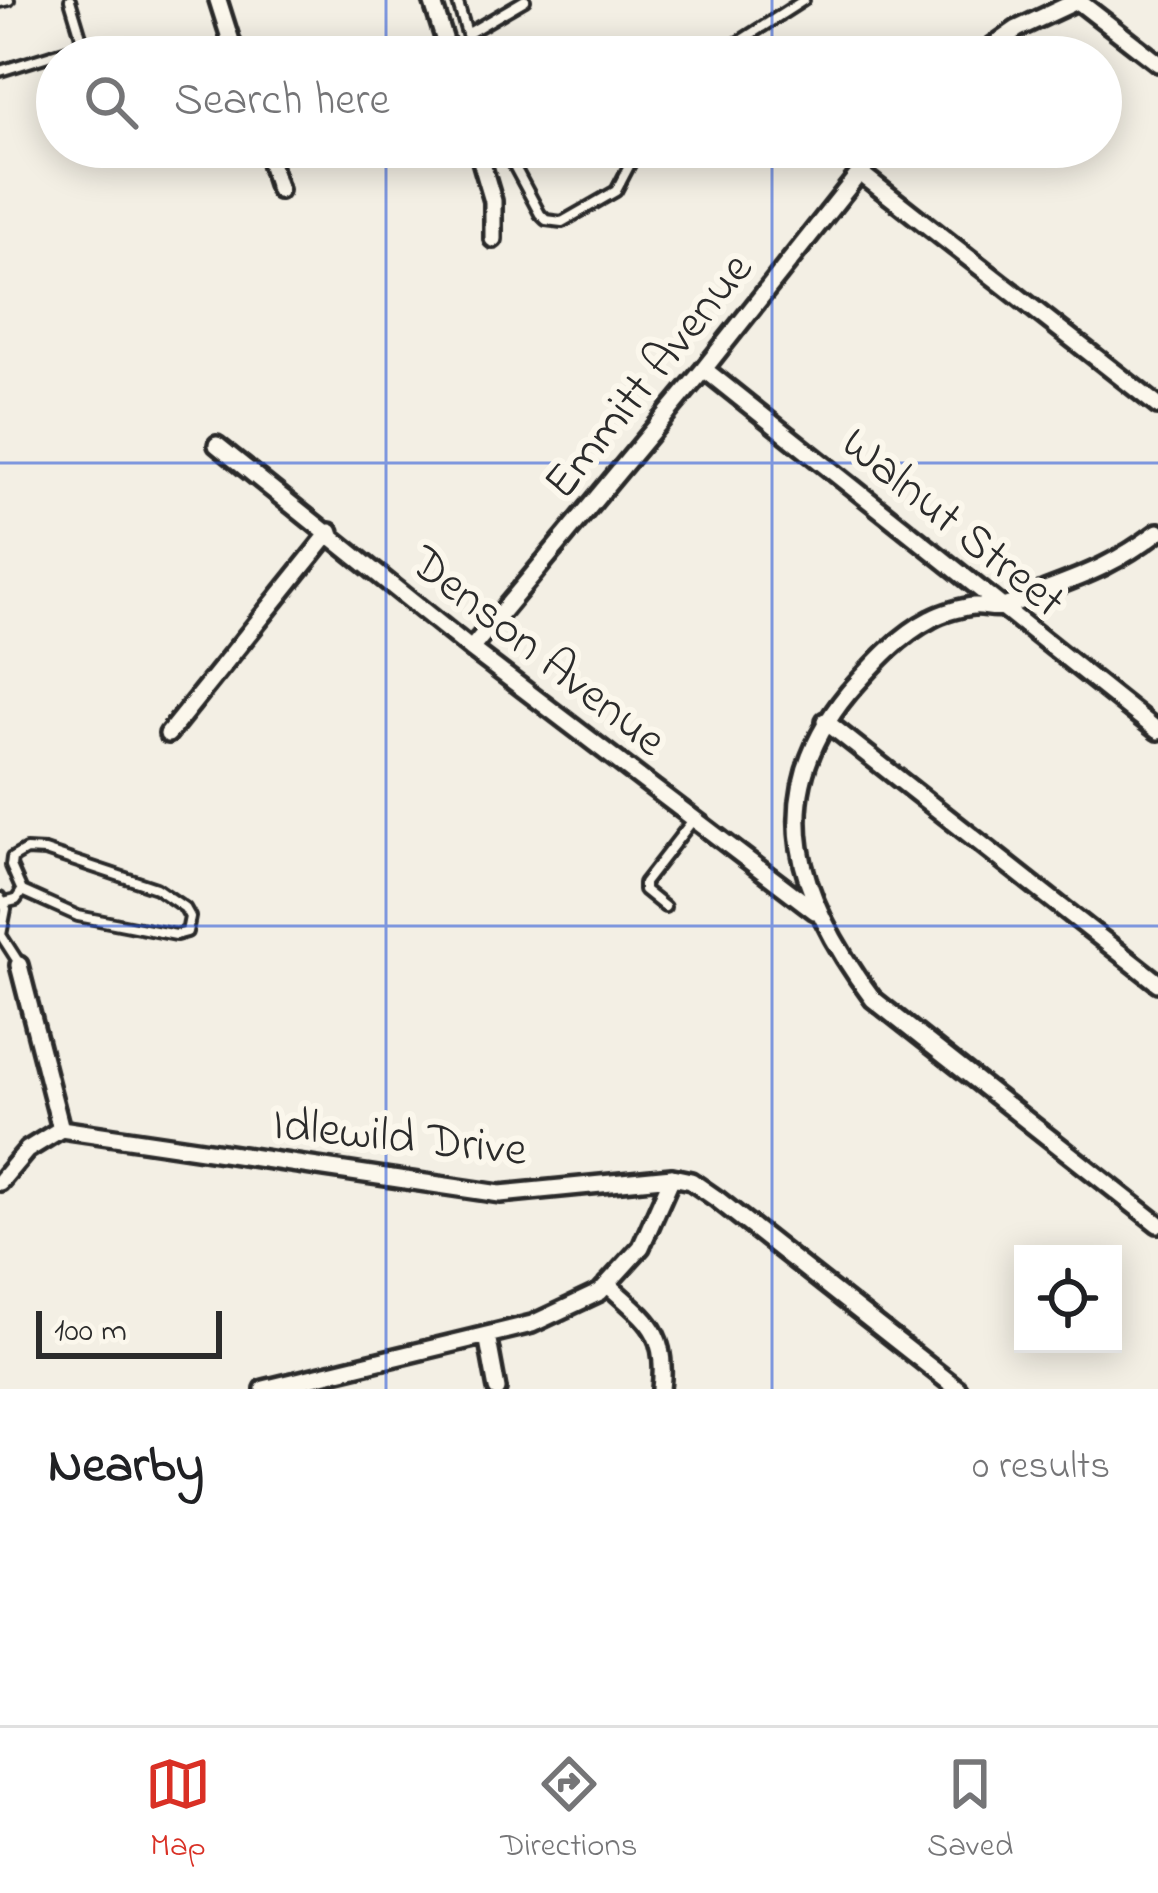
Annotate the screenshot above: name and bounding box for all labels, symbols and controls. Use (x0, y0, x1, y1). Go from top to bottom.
search box (36, 36, 1122, 168)
icon: search (78, 69, 144, 135)
text: Search here (174, 69, 390, 135)
street label: Emmitt Avenue (528, 238, 772, 516)
street label: Walnut Street (824, 411, 1079, 636)
street label: Denson Avenue (393, 530, 681, 776)
street label: Idlewild Drive (269, 1091, 531, 1187)
map controls (1014, 1245, 1122, 1353)
button: locate (1014, 1245, 1122, 1353)
scale bar (36, 1305, 222, 1358)
text: 100 m (54, 1308, 127, 1356)
text: Nearby (48, 1430, 204, 1505)
text: 0 results (972, 1439, 1110, 1496)
tab: Map (145, 1751, 211, 1871)
tab: Directions (500, 1751, 638, 1871)
tab: Saved (927, 1751, 1013, 1871)

